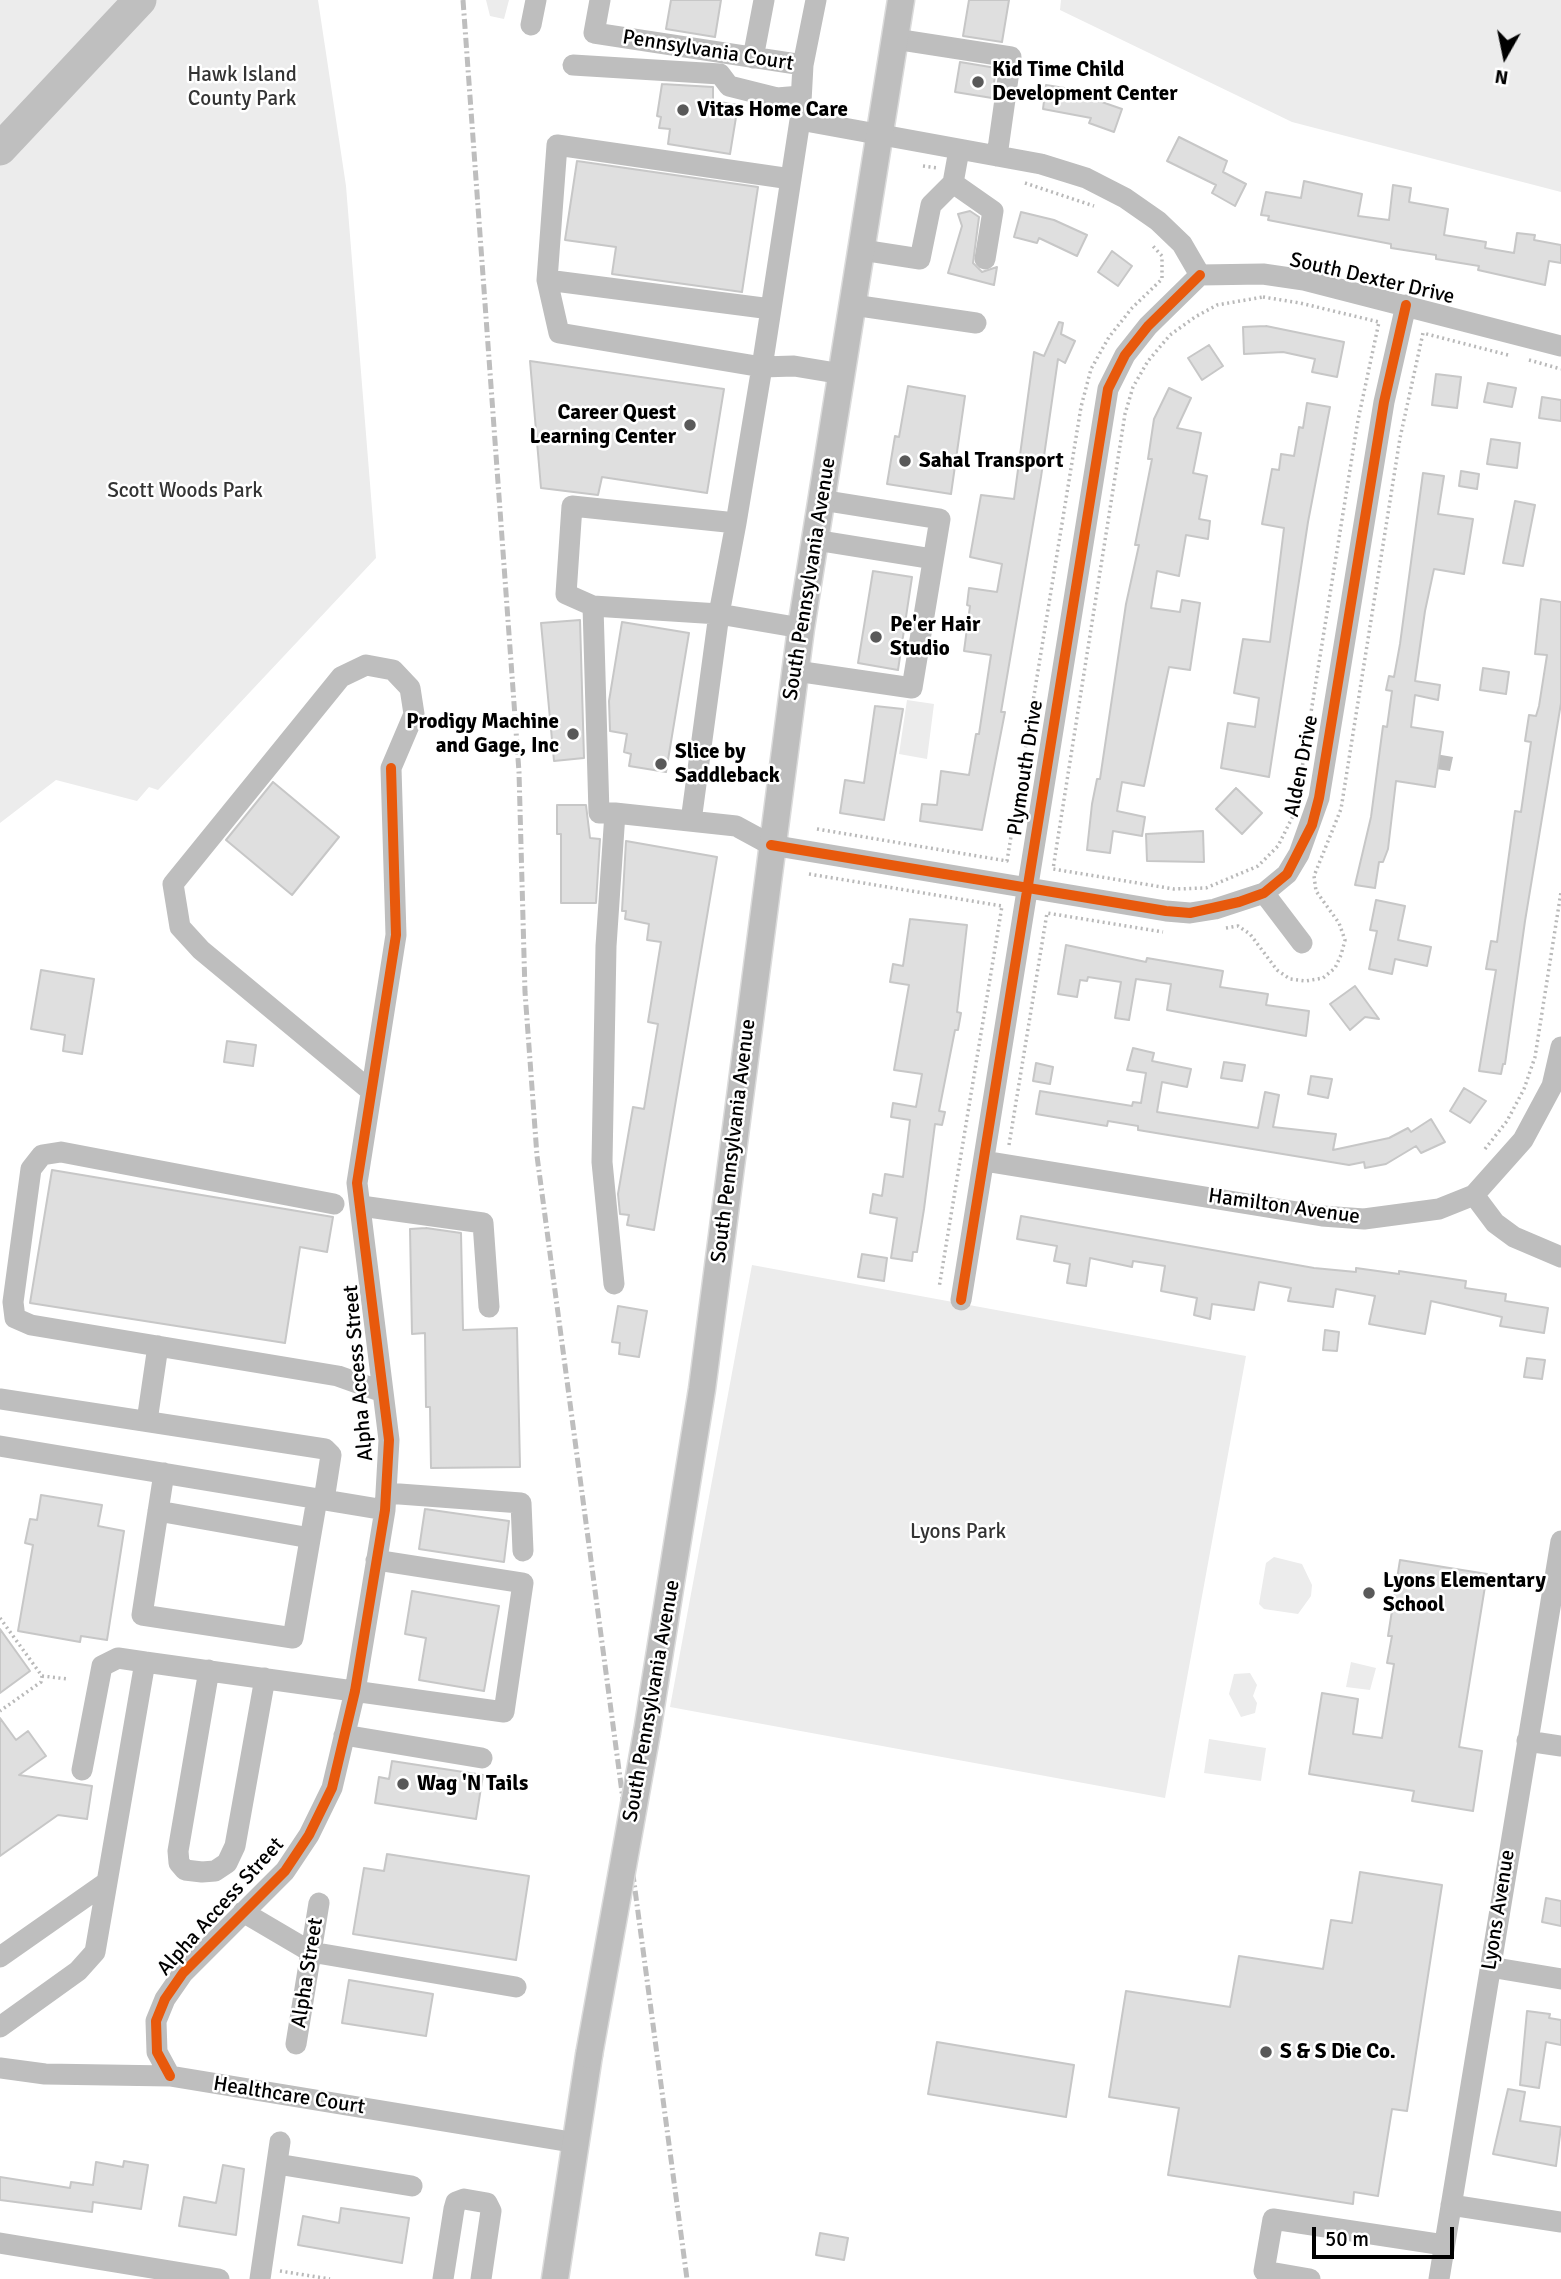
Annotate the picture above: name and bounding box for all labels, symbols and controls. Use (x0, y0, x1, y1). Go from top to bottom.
north arrow (1470, 21, 1540, 91)
street label: Pennsylvania Court (621, 25, 795, 77)
place label: Kid Time Child Development Center (992, 57, 1178, 107)
park label: Hawk Island County Park (187, 62, 297, 112)
text: N (1493, 64, 1510, 90)
marker: Kid Time Child Development Center (970, 74, 986, 90)
place label: Vitas Home Care (697, 97, 848, 123)
marker: Vitas Home Care (675, 102, 691, 118)
street label: South Dexter Drive (1287, 248, 1457, 310)
place label: Career Quest Learning Center (530, 400, 676, 450)
marker: Career Quest Learning Center (682, 417, 698, 433)
place label: Sahal Transport (919, 448, 1064, 474)
marker: Sahal Transport (897, 453, 913, 469)
street label: South Pennsylvania Avenue (778, 456, 842, 702)
park label: Scott Woods Park (107, 478, 263, 504)
place label: Pe'er Hair Studio (890, 612, 980, 662)
marker: Pe'er Hair Studio (868, 629, 884, 645)
street label: Plymouth Drive (1003, 698, 1049, 838)
place label: Prodigy Machine and Gage, Inc (406, 709, 559, 759)
street label: Alden Drive (1280, 713, 1324, 819)
marker: Prodigy Machine and Gage, Inc (565, 726, 581, 742)
place label: Slice by Saddleback (675, 739, 780, 789)
marker: Slice by Saddleback (653, 756, 669, 772)
street label: South Pennsylvania Avenue (707, 1018, 761, 1264)
street label: Hamilton Avenue (1207, 1184, 1361, 1230)
street label: Alpha Access Street (339, 1284, 379, 1462)
park label: Lyons Park (910, 1519, 1006, 1545)
place label: Lyons Elementary School (1383, 1568, 1546, 1618)
street label: South Pennsylvania Avenue (618, 1578, 686, 1824)
marker: Lyons Elementary School (1361, 1585, 1377, 1601)
place label: Wag 'N Tails (417, 1771, 528, 1797)
marker: Wag 'N Tails (395, 1776, 411, 1792)
street label: Alpha Access Street (152, 1833, 290, 1981)
street label: Lyons Avenue (1477, 1848, 1521, 1972)
street label: Alpha Street (287, 1916, 329, 2030)
place label: S & S Die Co. (1280, 2039, 1396, 2065)
marker: S & S Die Co. (1258, 2044, 1274, 2060)
street label: Healthcare Court (211, 2072, 367, 2120)
scale bar (1316, 2212, 1458, 2256)
text: 50 m (1325, 2226, 1369, 2252)

